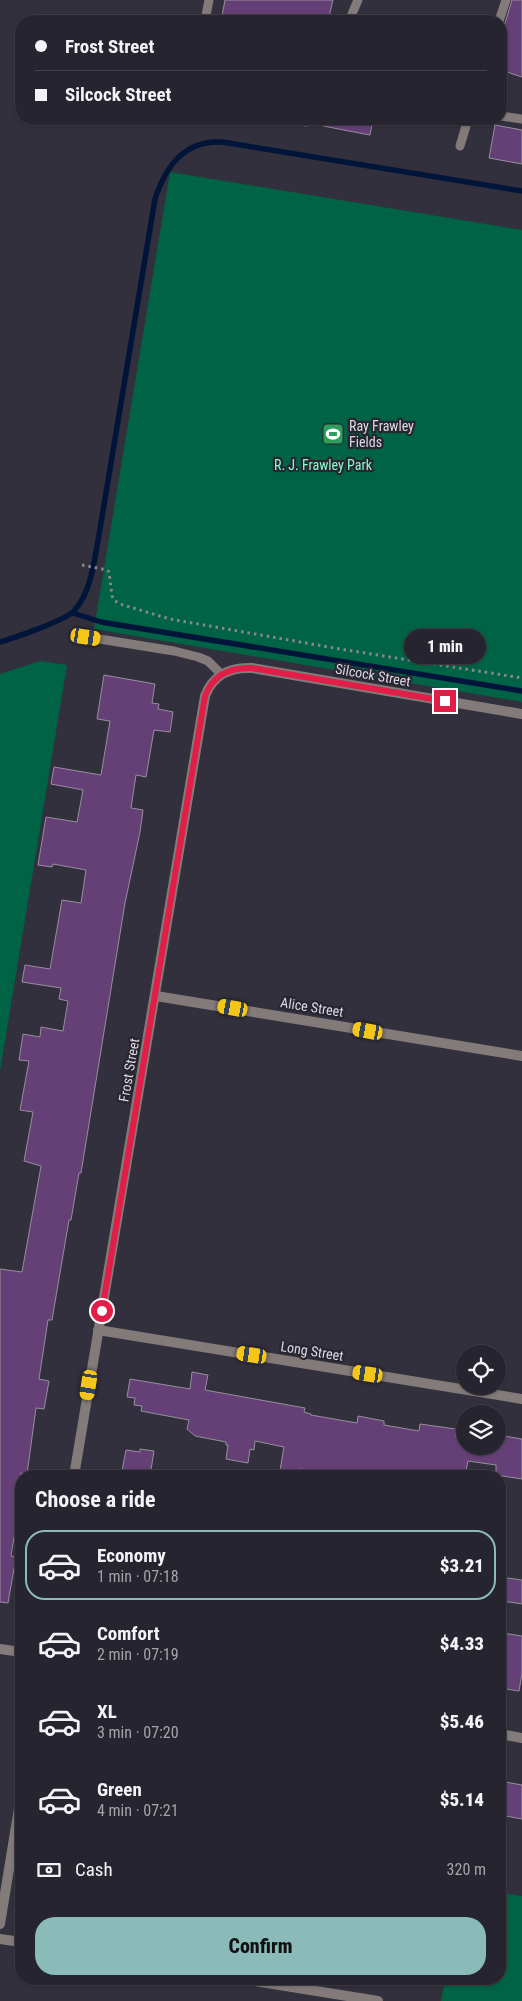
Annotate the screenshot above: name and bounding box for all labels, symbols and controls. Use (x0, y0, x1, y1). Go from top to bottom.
text: Frost Street (65, 35, 154, 58)
text: Silcock Street (65, 83, 171, 106)
place label: Ray Frawley Fields (349, 418, 414, 450)
sports icon: Ray Frawley Fields (321, 422, 345, 446)
park label: R. J. Frawley Park (274, 457, 373, 473)
car (70, 627, 101, 647)
callout: 1 min (404, 628, 486, 664)
text: 1 min (427, 637, 463, 656)
street label: Silcock Street (334, 661, 412, 689)
route end (434, 690, 456, 712)
street label: Alice Street (279, 994, 345, 1020)
car (216, 998, 249, 1018)
car (351, 1021, 384, 1041)
street label: Frost Street (116, 1037, 142, 1103)
route start (91, 1300, 113, 1322)
street label: Long Street (279, 1338, 345, 1364)
car (236, 1345, 267, 1365)
map controls (456, 1345, 506, 1455)
button: locate (456, 1345, 506, 1395)
car (352, 1364, 383, 1384)
car (79, 1369, 98, 1401)
button: layers (456, 1405, 506, 1455)
text: Choose a ride (35, 1487, 156, 1512)
icon: car (37, 1543, 82, 1588)
text: Economy (97, 1544, 166, 1567)
text: $3.21 (440, 1554, 484, 1577)
text: 1 min · 07:18 (97, 1567, 179, 1586)
icon: car (37, 1621, 82, 1666)
text: Comfort (97, 1622, 160, 1645)
text: $4.33 (440, 1632, 484, 1655)
text: 2 min · 07:19 (97, 1645, 179, 1664)
icon: car (37, 1699, 82, 1744)
text: XL (97, 1700, 117, 1723)
text: $5.46 (440, 1710, 484, 1733)
text: 3 min · 07:20 (97, 1723, 179, 1742)
icon: car (37, 1777, 82, 1822)
text: Green (97, 1778, 142, 1801)
text: $5.14 (440, 1788, 484, 1811)
text: 4 min · 07:21 (97, 1801, 179, 1820)
icon: cash (35, 1856, 63, 1884)
text: Cash (75, 1858, 113, 1881)
text: 320 m (447, 1860, 486, 1879)
button: Confirm (35, 1917, 486, 1975)

